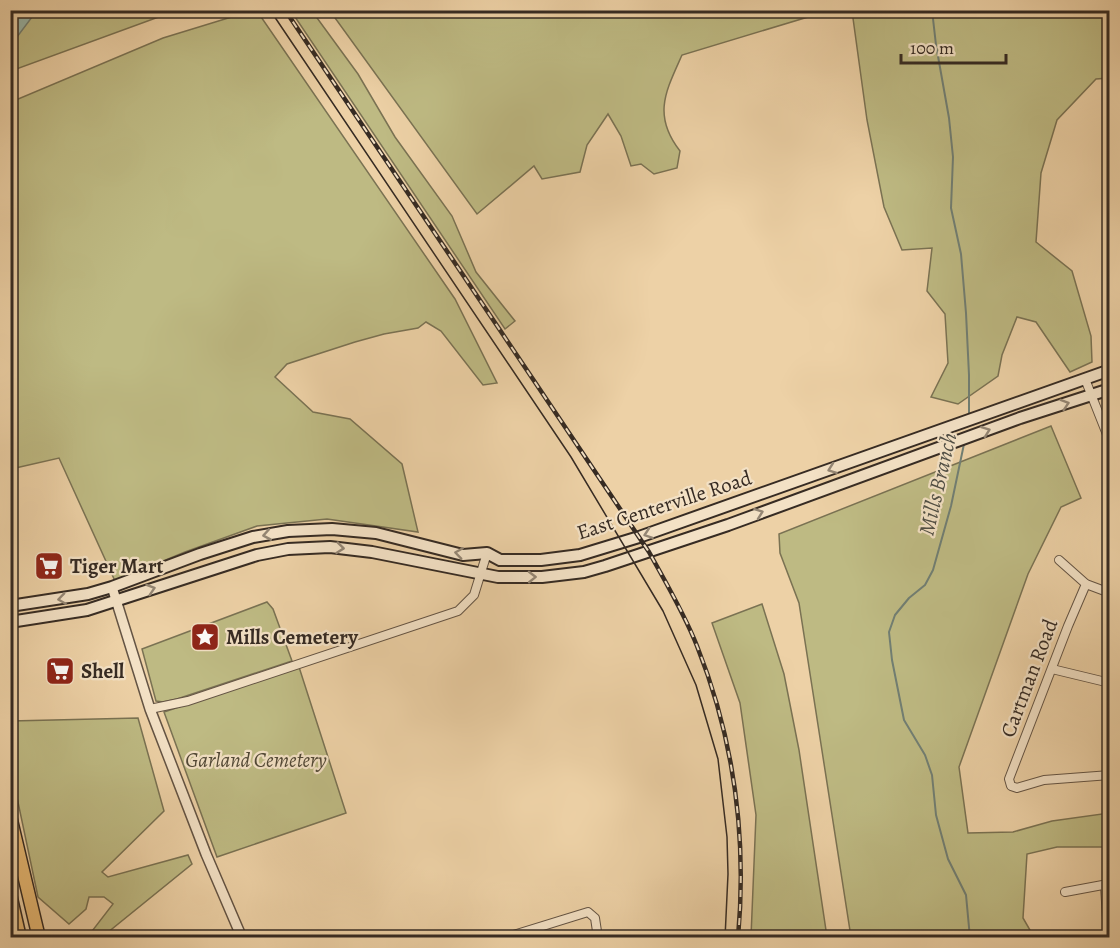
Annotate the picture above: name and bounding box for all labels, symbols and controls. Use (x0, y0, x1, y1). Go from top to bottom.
scale bar (901, 27, 1006, 65)
text: 100 m (910, 36, 954, 60)
one-way arrow (1059, 398, 1070, 411)
one-way arrow (980, 425, 991, 438)
water label: Mills Branch (912, 430, 964, 538)
one-way arrow (827, 461, 838, 474)
street label: East Centerville Road (573, 463, 756, 547)
one-way arrow (754, 508, 764, 521)
one-way arrow (643, 527, 654, 540)
one-way arrow (262, 528, 272, 541)
one-way arrow (336, 541, 345, 554)
one-way arrow (454, 547, 464, 559)
supermarket icon: Tiger Mart (33, 550, 65, 582)
place label: Tiger Mart (70, 552, 164, 580)
one-way arrow (528, 571, 537, 583)
one-way arrow (145, 584, 156, 596)
one-way arrow (57, 592, 66, 604)
street label: Cartman Road (994, 614, 1065, 741)
place icon: Mills Cemetery (189, 621, 221, 653)
place label: Mills Cemetery (226, 623, 359, 651)
supermarket icon: Shell (44, 655, 76, 687)
place label: Shell (81, 657, 125, 685)
park label: Garland Cemetery (185, 746, 327, 774)

